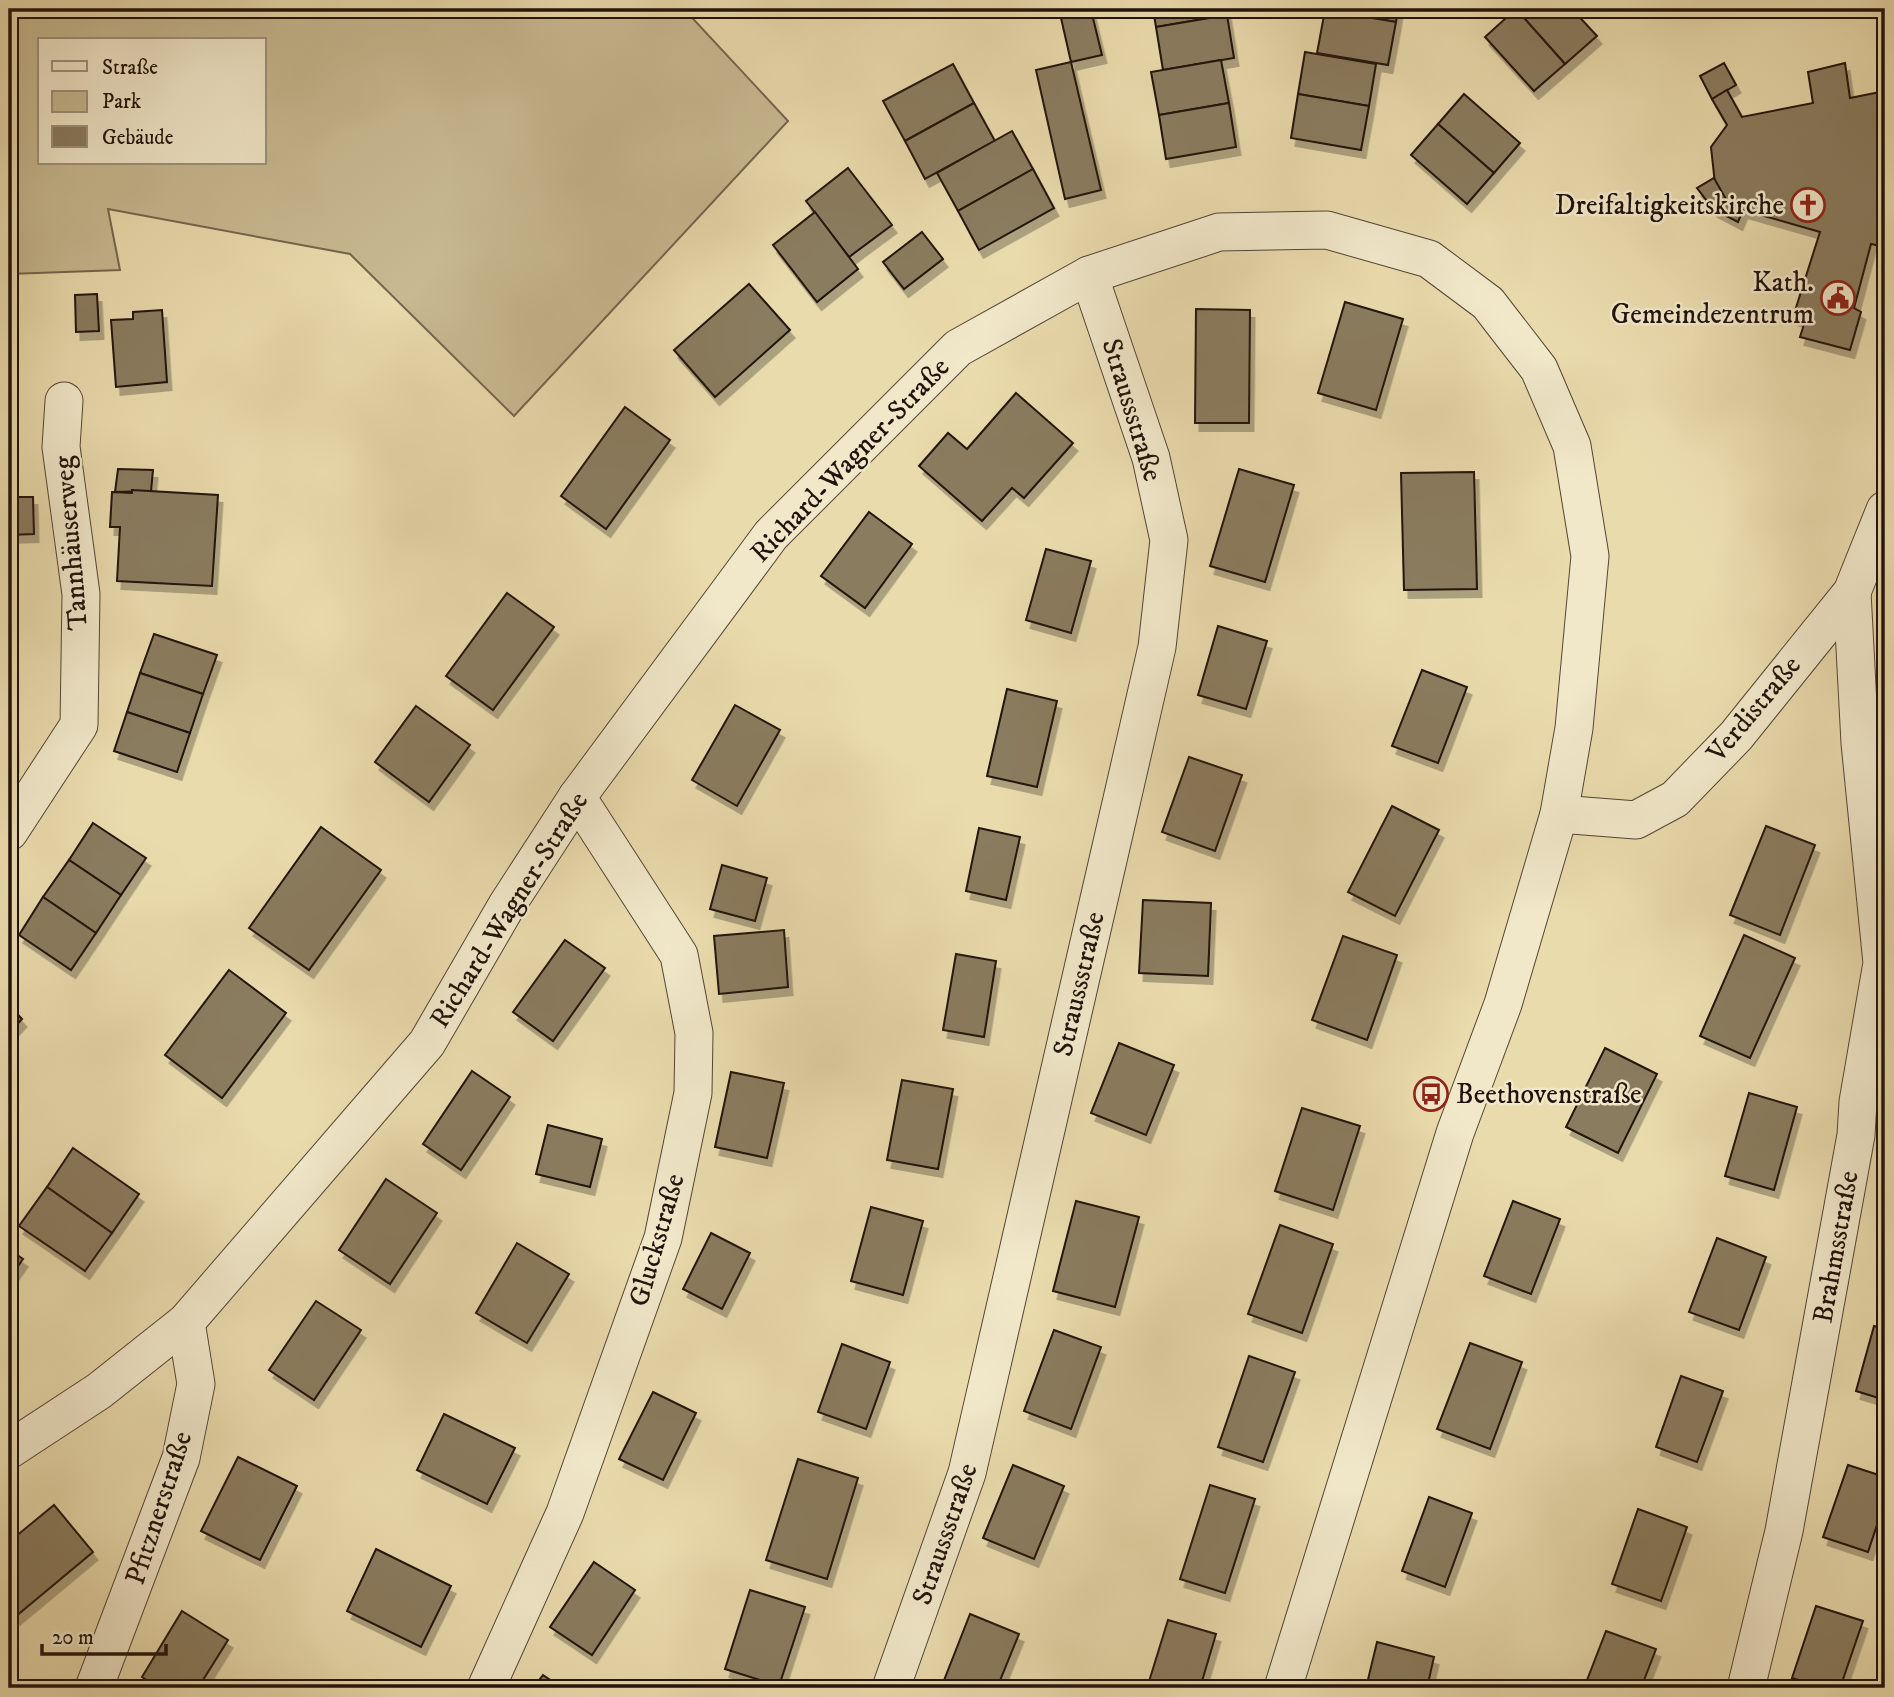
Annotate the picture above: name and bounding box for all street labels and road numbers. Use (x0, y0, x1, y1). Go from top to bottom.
street label: Straussstraße (1094, 334, 1170, 486)
street label: Richard-Wagner-Straße (743, 350, 957, 570)
street label: Tannhäuserweg (46, 454, 96, 632)
street label: Verdistraße (1699, 649, 1809, 770)
street label: Richard-Wagner-Straße (422, 785, 596, 1035)
street label: Straussstraße (1045, 908, 1113, 1060)
street label: Brahmsstraße (1805, 1168, 1867, 1326)
street label: Gluckstraße (621, 1170, 693, 1310)
street label: Pfitznerstraße (118, 1427, 200, 1589)
street label: Straussstraße (904, 1459, 986, 1609)

